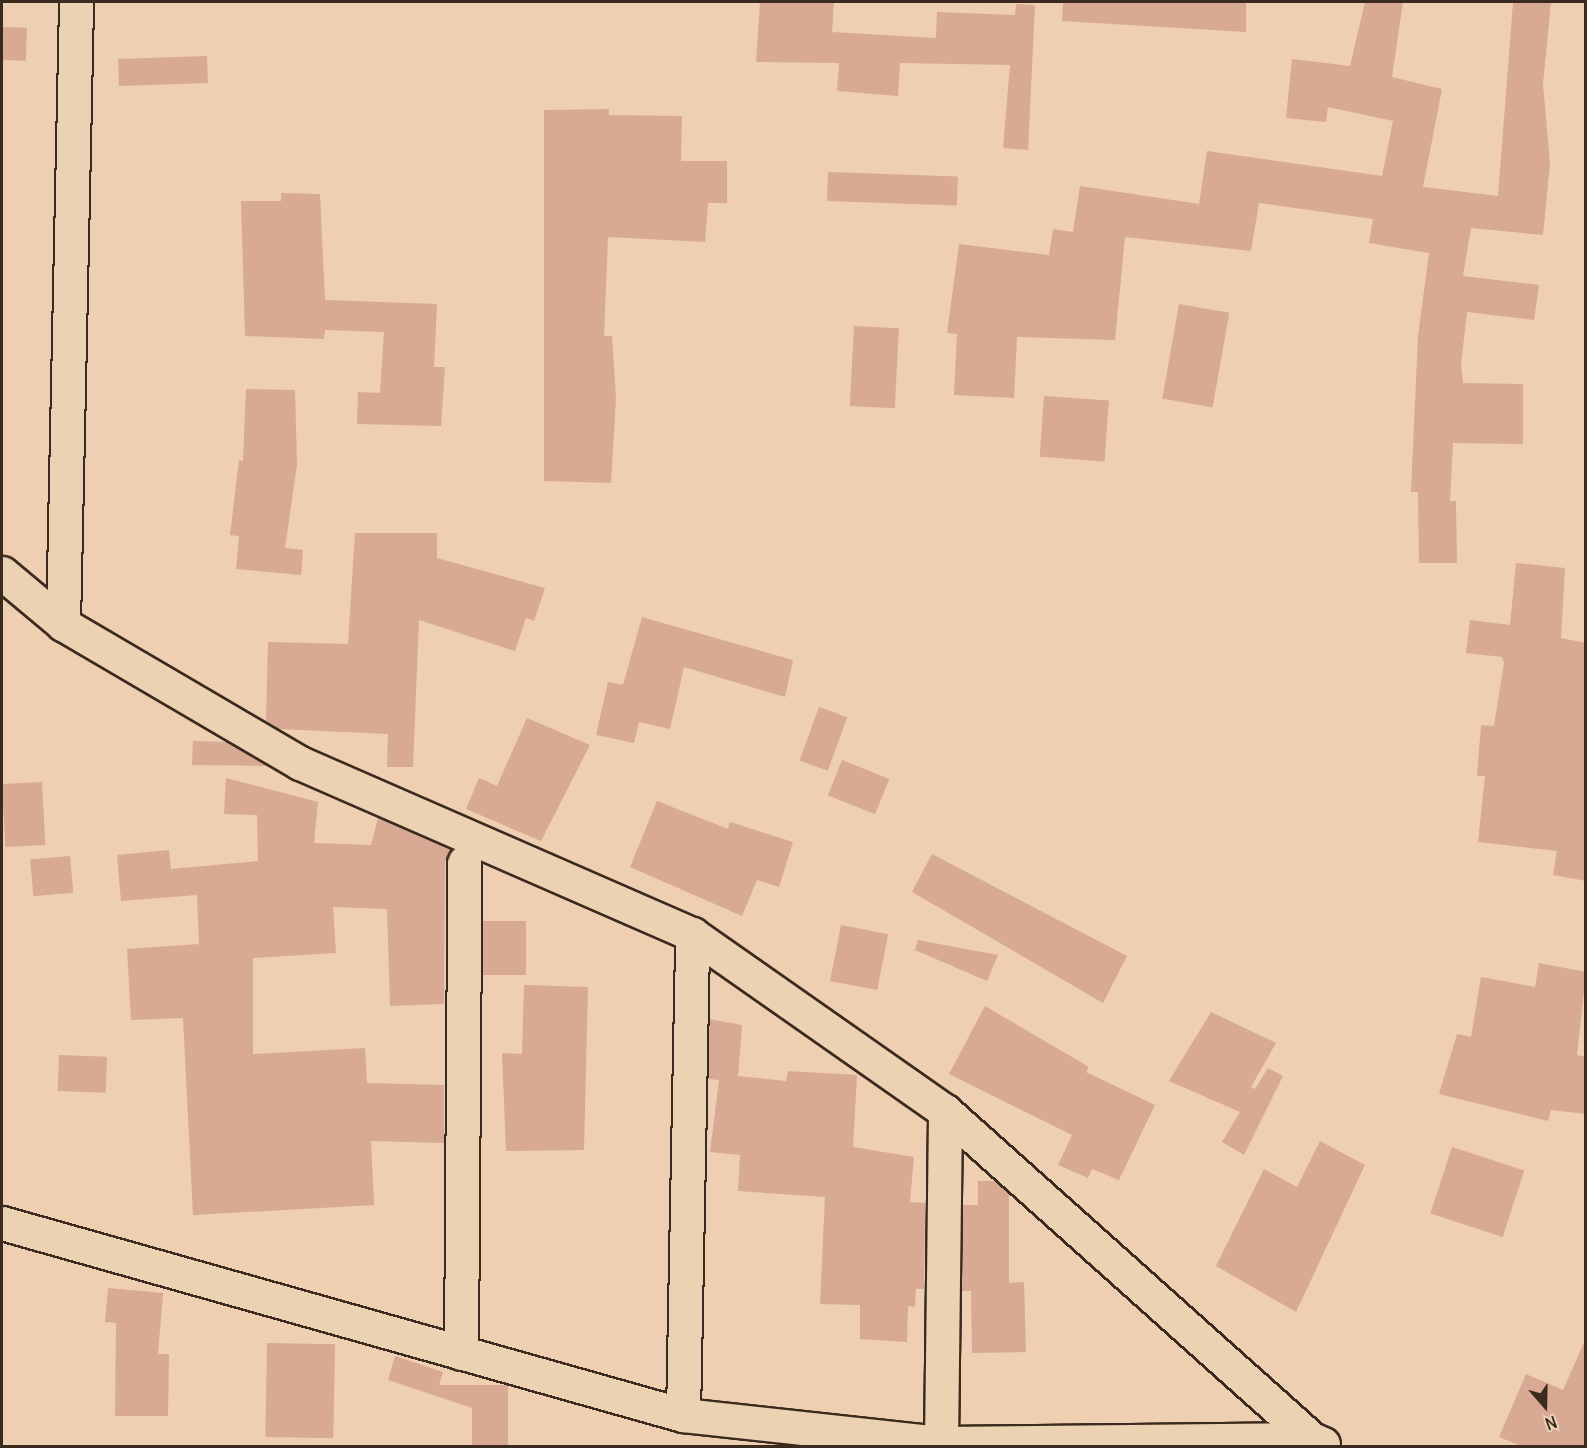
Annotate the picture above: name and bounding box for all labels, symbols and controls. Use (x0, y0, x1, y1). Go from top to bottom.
north arrow (1515, 1376, 1575, 1436)
text: N (1543, 1412, 1560, 1434)

